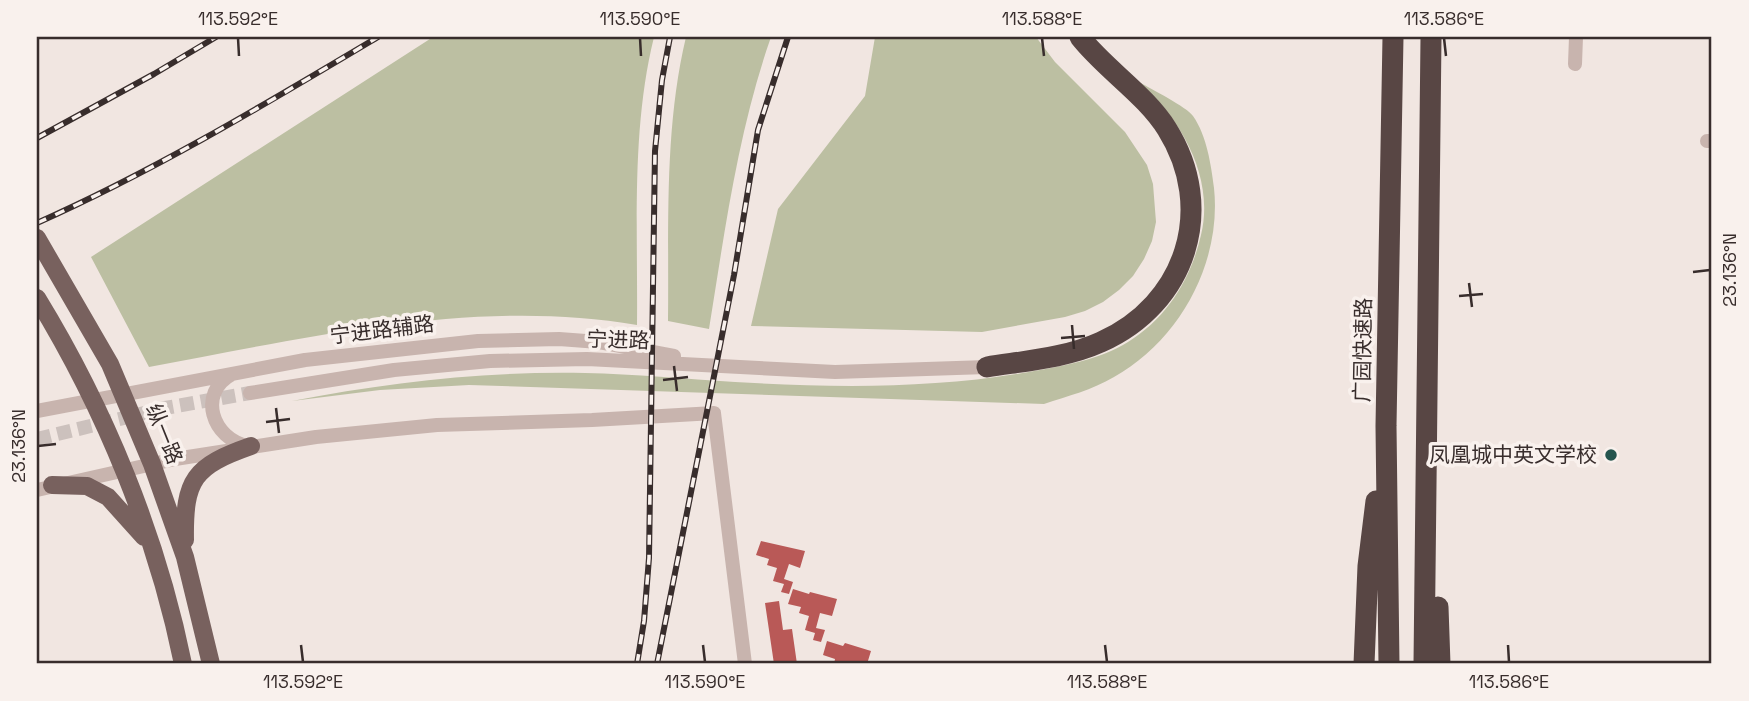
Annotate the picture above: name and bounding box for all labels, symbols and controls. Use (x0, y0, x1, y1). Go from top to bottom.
text: 113.592°E (198, 7, 278, 30)
text: 113.590°E (600, 7, 680, 30)
text: 113.588°E (1002, 7, 1082, 30)
text: 113.586°E (1404, 7, 1484, 30)
text: 23.136°N (1718, 233, 1741, 307)
street label: 广园快速路 (1348, 297, 1377, 403)
street label: 宁进路辅路 (328, 310, 436, 349)
street label: 宁进路 (586, 325, 650, 354)
street label: 纵一路 (140, 400, 189, 468)
text: 23.136°N (7, 409, 30, 483)
place label: 凤凰城中英文学校 (1429, 441, 1597, 468)
marker: 凤凰城中英文学校 (1603, 447, 1619, 463)
text: 113.592°E (263, 670, 343, 693)
text: 113.590°E (665, 670, 745, 693)
text: 113.588°E (1067, 670, 1147, 693)
text: 113.586°E (1469, 670, 1549, 693)

